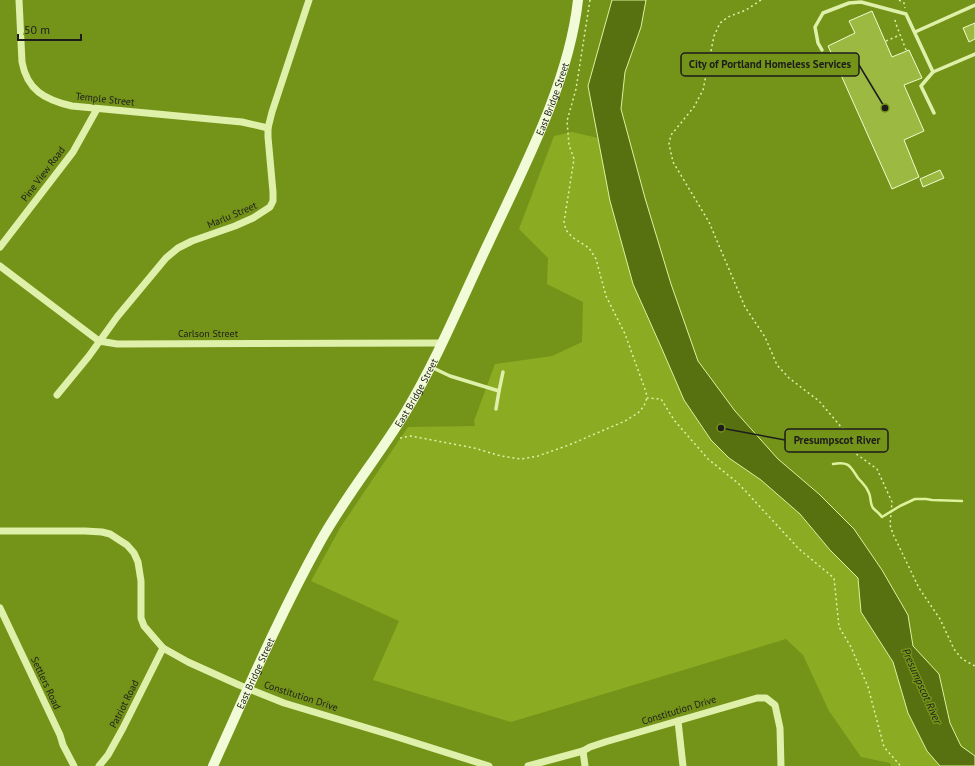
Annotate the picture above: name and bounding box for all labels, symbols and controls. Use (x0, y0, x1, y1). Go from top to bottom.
scale bar (18, 16, 81, 42)
text: 50 m (24, 22, 50, 37)
callout: City of Portland Homeless Services (681, 53, 859, 76)
text: City of Portland Homeless Services (689, 57, 852, 71)
street label: East Bridge Street (533, 60, 571, 137)
street label: Temple Street (75, 89, 136, 109)
street label: Pine View Road (18, 144, 68, 204)
street label: Marlu Street (205, 198, 259, 231)
street label: Carlson Street (178, 327, 239, 340)
street label: East Bridge Street (391, 356, 440, 429)
callout: Presumpscot River (785, 429, 888, 452)
text: Presumpscot River (794, 433, 880, 447)
street label: East Bridge Street (233, 635, 277, 711)
water label: Presumpscot River (899, 646, 946, 727)
street label: Settlers Road (28, 655, 64, 711)
street label: Patriot Road (106, 678, 142, 730)
street label: Constitution Drive (262, 678, 340, 714)
street label: Constitution Drive (640, 692, 718, 728)

